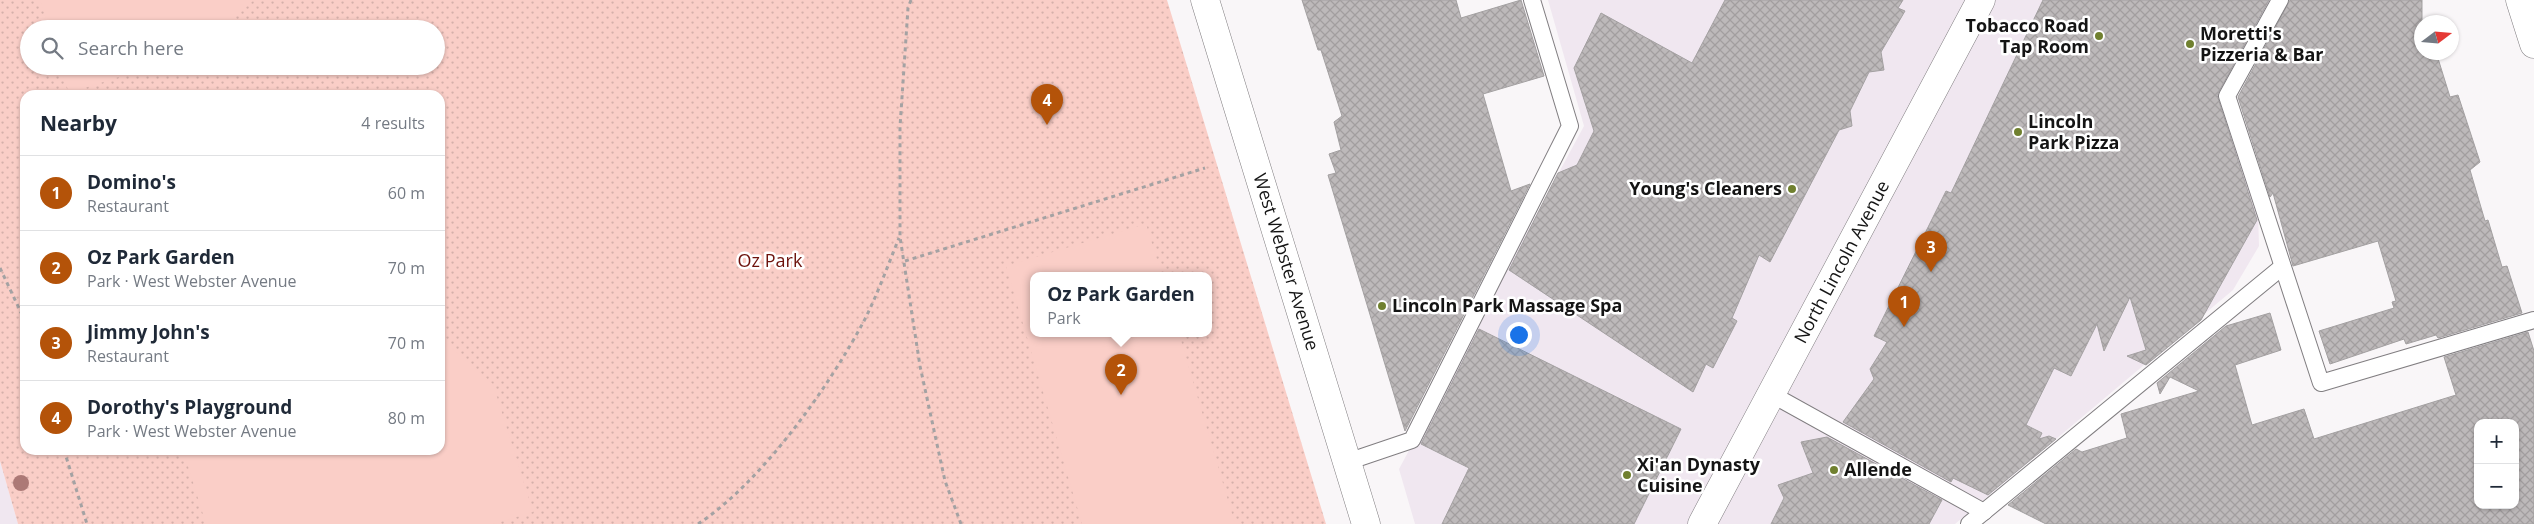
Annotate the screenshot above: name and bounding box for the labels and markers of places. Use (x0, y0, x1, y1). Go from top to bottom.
place label: Tobacco Road Tap Room (1966, 13, 2089, 58)
place label: Moretti's Pizzeria & Bar (2200, 21, 2324, 66)
marker: Tobacco Road Tap Room (2093, 30, 2105, 42)
marker: Moretti's Pizzeria & Bar (2184, 38, 2196, 50)
pin: 4 (1031, 84, 1063, 125)
place label: Lincoln Park Pizza (2028, 109, 2119, 154)
marker: Lincoln Park Pizza (2012, 126, 2024, 138)
place label: Young's Cleaners (1629, 176, 1782, 200)
marker: Young's Cleaners (1786, 183, 1798, 195)
pin: 3 (1915, 231, 1947, 272)
pin: 1 (1888, 286, 1920, 327)
place label: Lincoln Park Massage Spa (1392, 293, 1622, 317)
marker: Lincoln Park Massage Spa (1376, 300, 1388, 312)
pin: 2 (1105, 354, 1137, 395)
place label: Xi'an Dynasty Cuisine (1637, 452, 1761, 497)
place label: Allende (1844, 457, 1912, 481)
marker: Allende (1828, 464, 1840, 476)
marker: Xi'an Dynasty Cuisine (1621, 469, 1633, 481)

